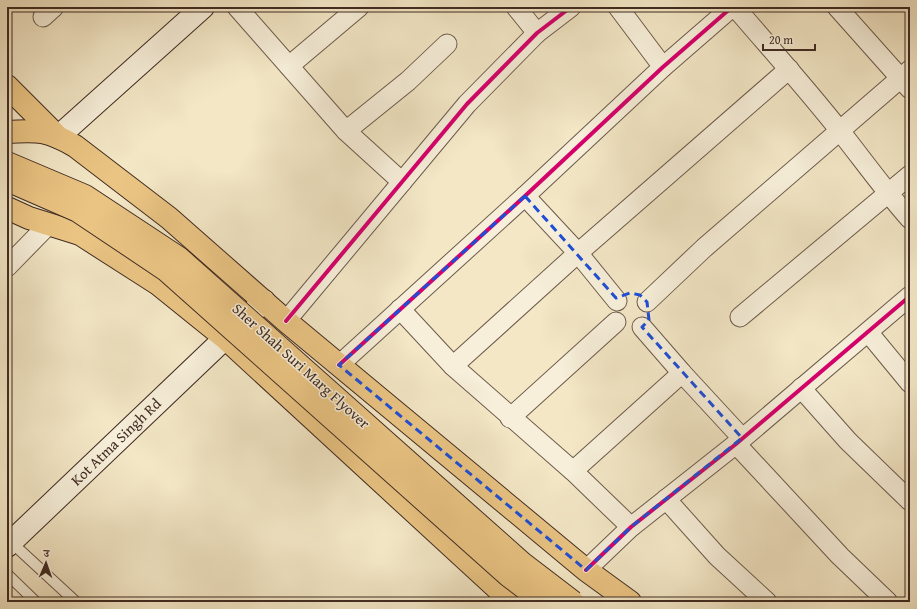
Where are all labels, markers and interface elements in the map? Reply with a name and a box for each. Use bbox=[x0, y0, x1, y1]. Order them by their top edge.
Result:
scale bar bbox=[763, 26, 815, 52]
text: 20 m bbox=[769, 31, 793, 48]
street label: Sher Shah Suri Marg Flyover bbox=[228, 298, 375, 433]
street label: Kot Atma Singh Rd bbox=[66, 393, 165, 490]
north arrow bbox=[26, 543, 66, 583]
text: उ bbox=[42, 545, 51, 561]

